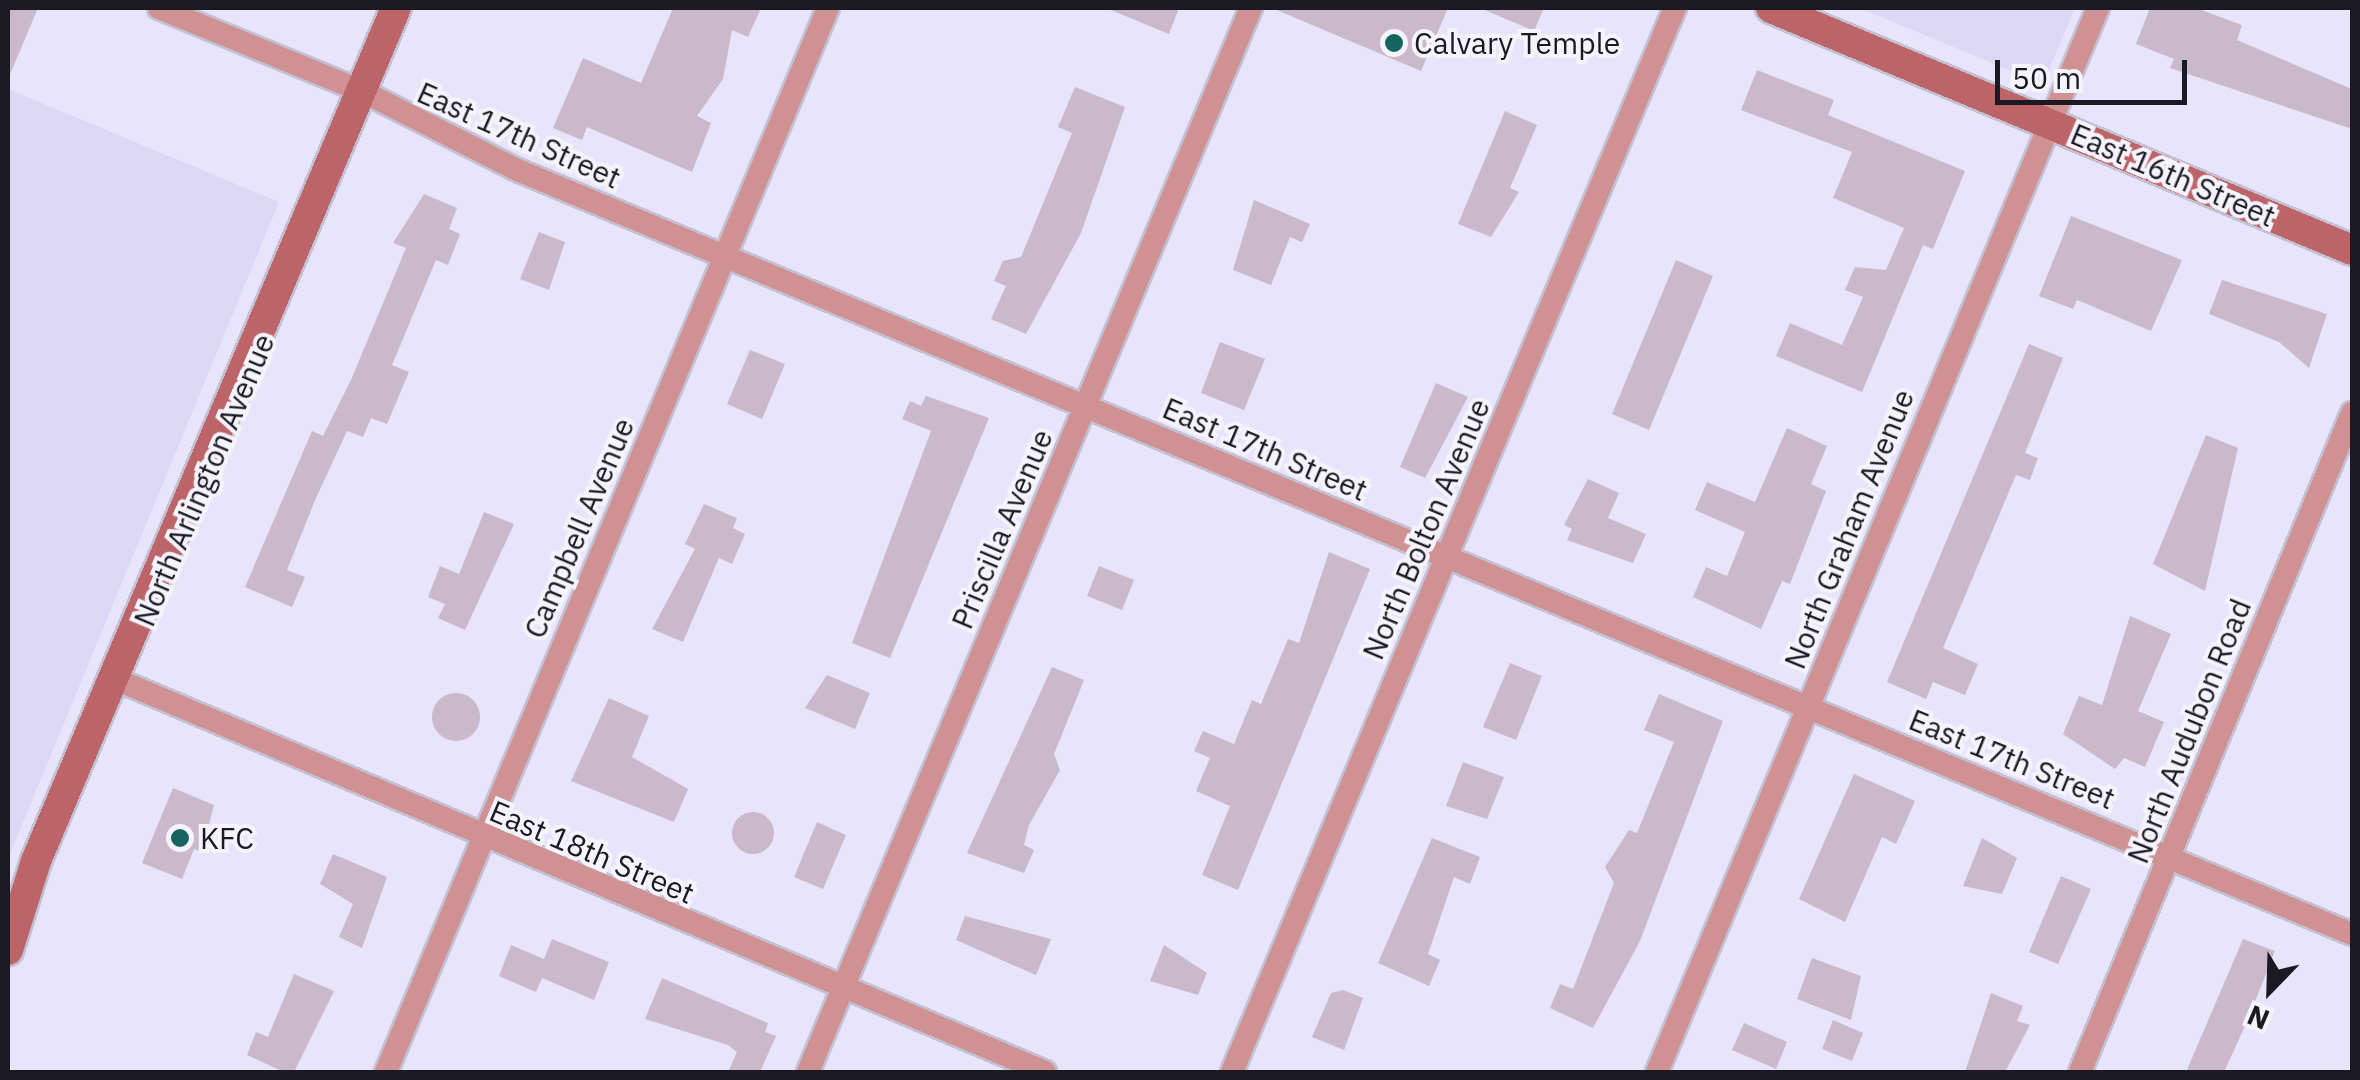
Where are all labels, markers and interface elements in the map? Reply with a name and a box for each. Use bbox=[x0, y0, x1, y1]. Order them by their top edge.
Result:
place label: Calvary Temple bbox=[1414, 25, 1620, 61]
marker: Calvary Temple bbox=[1383, 32, 1405, 54]
scale bar bbox=[2000, 40, 2192, 102]
text: 50 m bbox=[2012, 58, 2081, 97]
street label: East 17th Street bbox=[412, 74, 626, 196]
street label: East 16th Street bbox=[2065, 116, 2281, 234]
street label: North Arlington Avenue bbox=[126, 328, 282, 632]
street label: North Graham Avenue bbox=[1776, 384, 1922, 674]
street label: East 17th Street bbox=[1157, 390, 1373, 508]
street label: North Bolton Avenue bbox=[1355, 393, 1497, 665]
street label: Campbell Avenue bbox=[516, 413, 642, 643]
street label: Priscilla Avenue bbox=[944, 424, 1060, 634]
street label: North Audubon Road bbox=[2120, 594, 2258, 868]
street label: East 17th Street bbox=[1904, 701, 2120, 817]
street label: East 18th Street bbox=[484, 793, 700, 911]
place label: KFC bbox=[200, 820, 254, 856]
marker: KFC bbox=[169, 827, 191, 849]
north arrow bbox=[2220, 940, 2320, 1040]
text: N bbox=[2242, 997, 2275, 1039]

